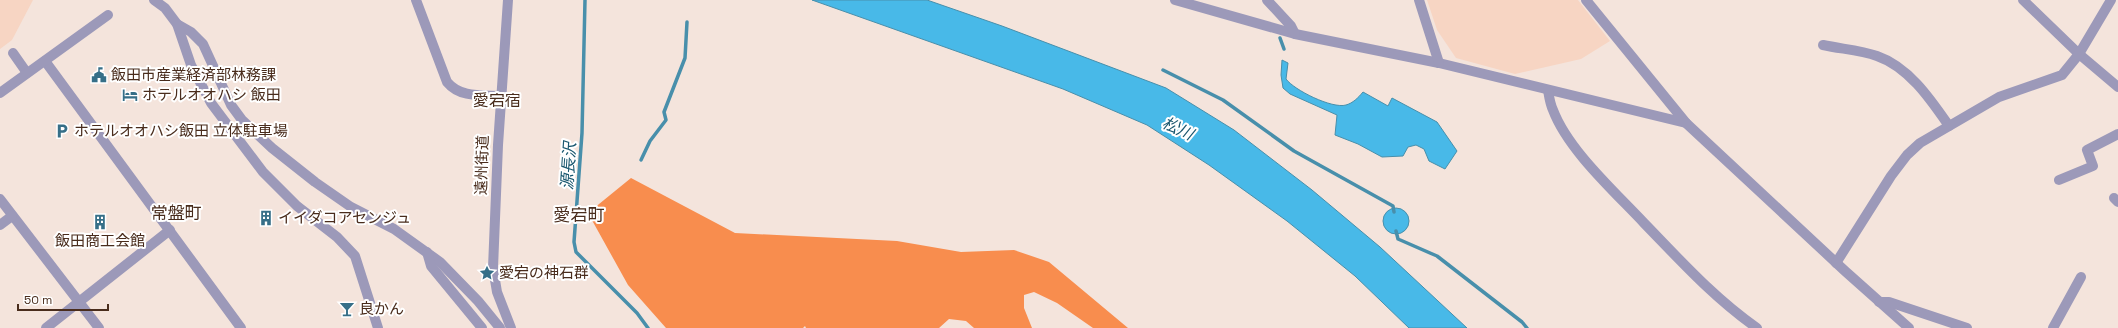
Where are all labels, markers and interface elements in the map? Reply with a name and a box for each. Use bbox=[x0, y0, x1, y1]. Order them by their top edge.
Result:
place label: 飯田市産業経済部林務課 bbox=[111, 65, 276, 84]
public building icon: 飯田市産業経済部林務課 bbox=[90, 66, 108, 84]
place label: ホテルオオハシ 飯田 bbox=[142, 85, 281, 104]
hotel icon: ホテルオオハシ 飯田 bbox=[121, 86, 139, 104]
district label: 愛宕宿 bbox=[473, 90, 521, 111]
water label: 松川 bbox=[1159, 112, 1199, 146]
place label: ホテルオオハシ飯田 立体駐車場 bbox=[74, 121, 288, 140]
parking icon: ホテルオオハシ飯田 立体駐車場 bbox=[53, 122, 71, 140]
street label: 遠州街道 bbox=[471, 135, 492, 195]
water label: 源長沢 bbox=[556, 139, 581, 191]
district label: 常盤町 bbox=[151, 202, 202, 224]
district label: 愛宕町 bbox=[554, 204, 605, 226]
place label: イイダコアセンジュ bbox=[278, 208, 411, 227]
building icon: イイダコアセンジュ bbox=[257, 209, 275, 227]
building icon: 飯田商工会館 bbox=[91, 213, 109, 231]
place label: 飯田商工会館 bbox=[55, 231, 145, 250]
place label: 愛宕の神石群 bbox=[499, 263, 589, 282]
place icon: 愛宕の神石群 bbox=[478, 264, 496, 282]
scale bar bbox=[18, 286, 108, 312]
text: 50 m bbox=[24, 292, 52, 308]
place label: 良かん bbox=[359, 299, 404, 318]
bar icon: 良かん bbox=[338, 300, 356, 318]

